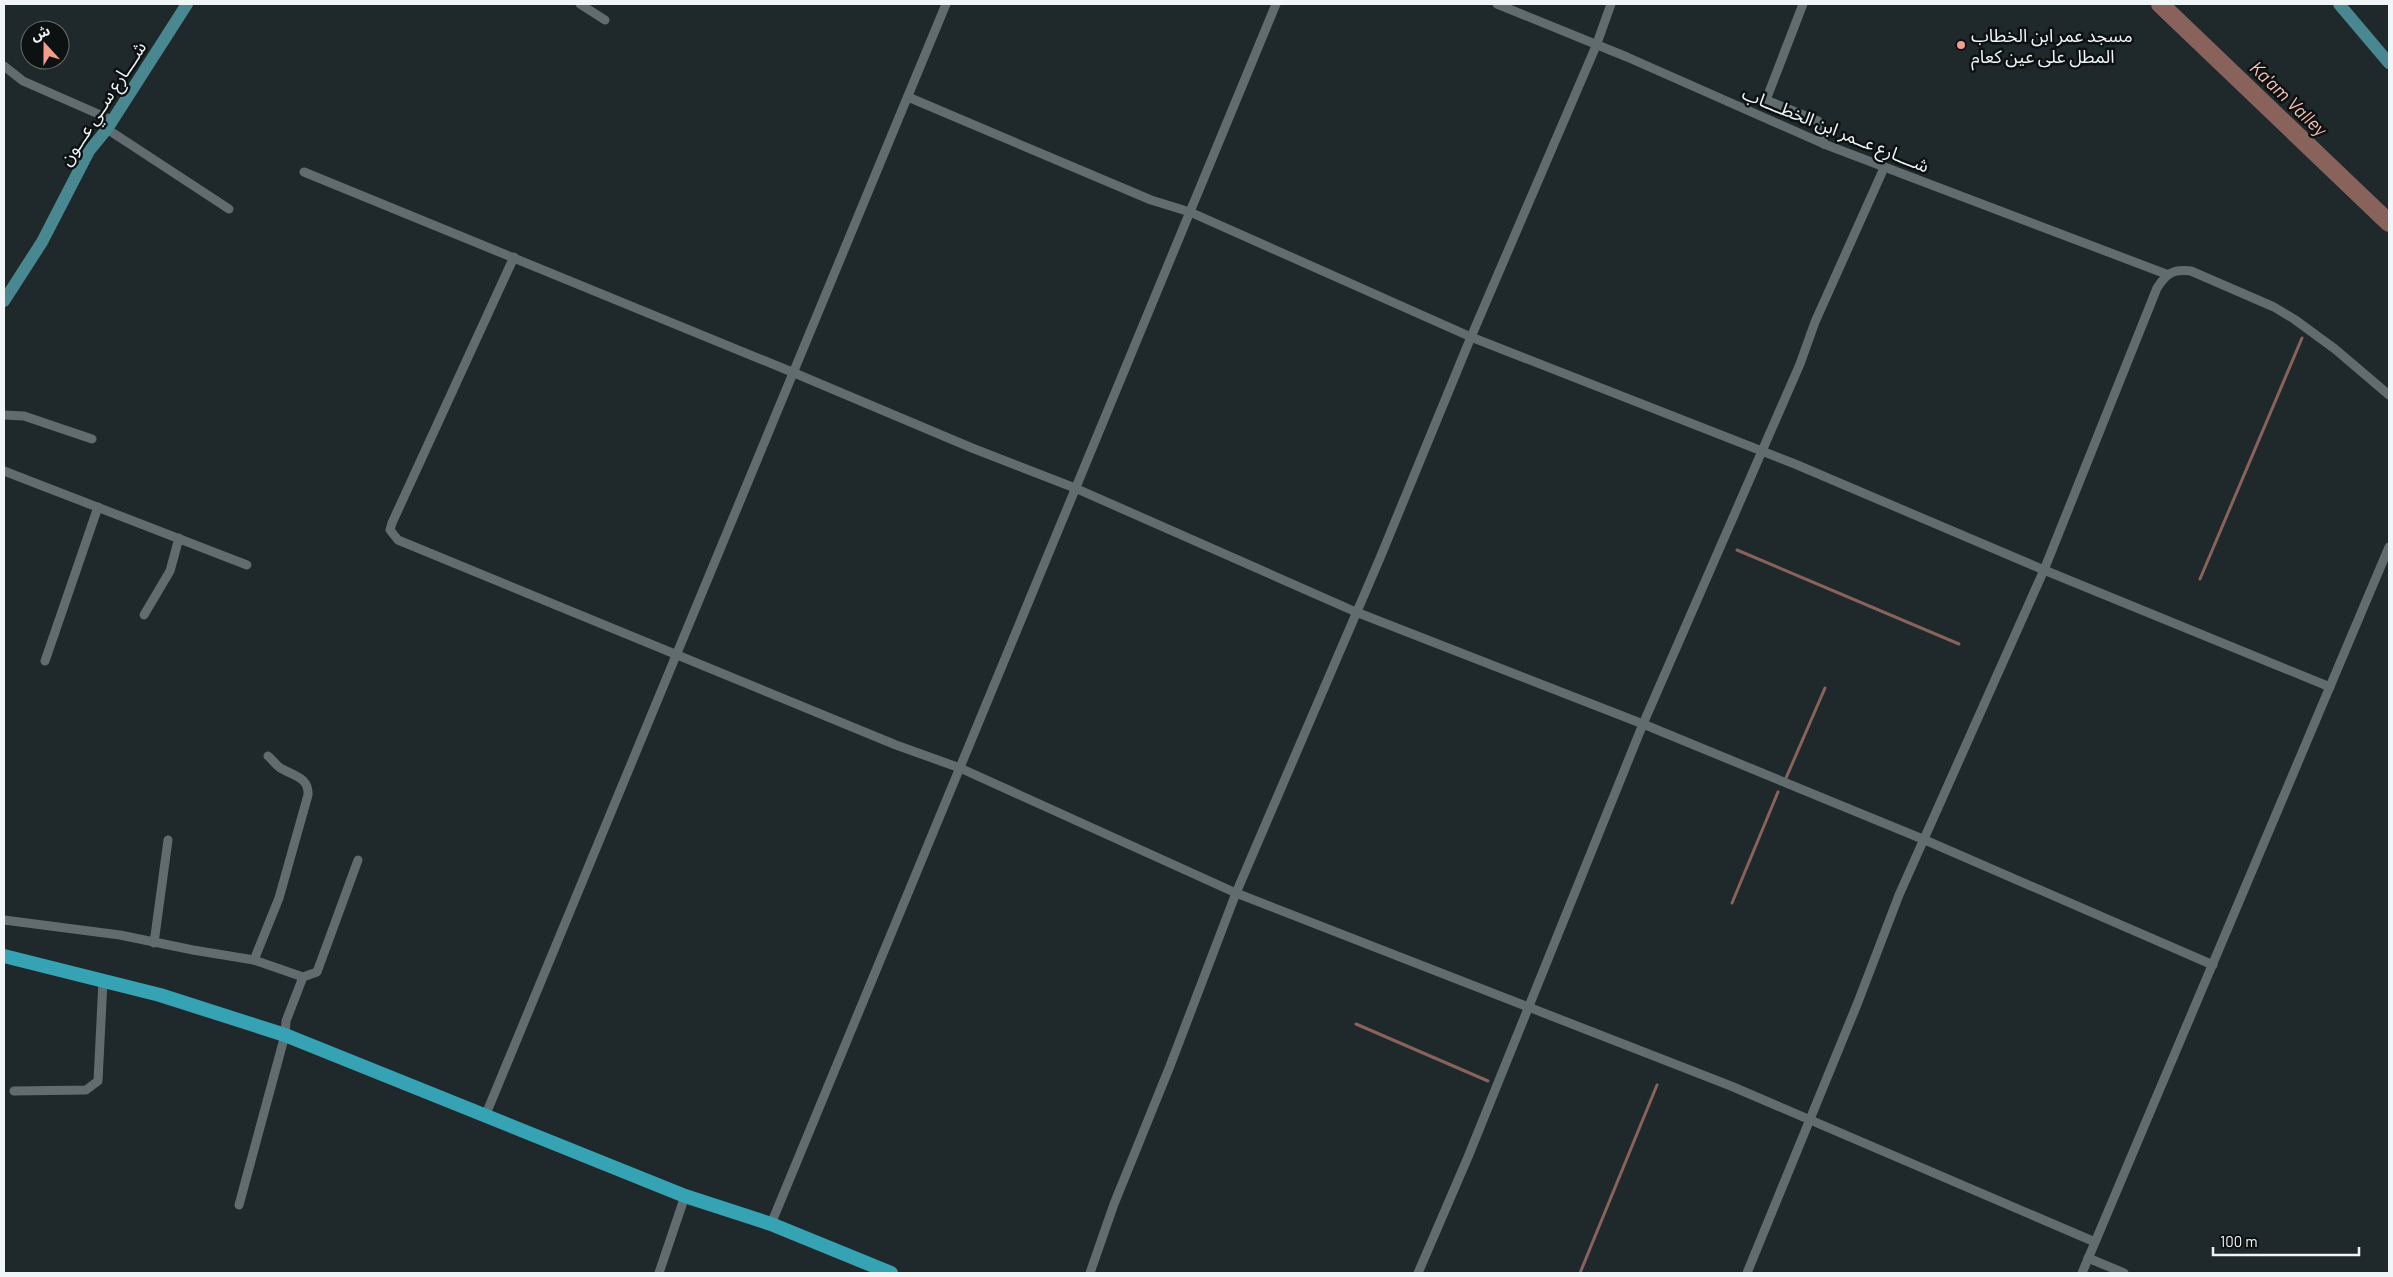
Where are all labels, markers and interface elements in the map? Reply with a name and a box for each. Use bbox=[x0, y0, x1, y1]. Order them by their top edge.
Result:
north arrow bbox=[20, 20, 70, 70]
text: ش bbox=[28, 21, 52, 44]
place label: مسجد عمر ابن الخطاب المطل على عين كعام bbox=[1971, 24, 2133, 71]
street label: شــــارع ســي عـــون bbox=[54, 37, 154, 171]
marker: مسجد عمر ابن الخطاب المطل على عين كعام bbox=[1955, 39, 1967, 51]
water label: Ka'am Valley bbox=[2246, 56, 2333, 141]
street label: شــــارع عــمر ابن الخطــــاب bbox=[1738, 81, 1933, 180]
scale bar bbox=[2213, 1224, 2359, 1256]
text: 100 m bbox=[2220, 1232, 2258, 1250]

